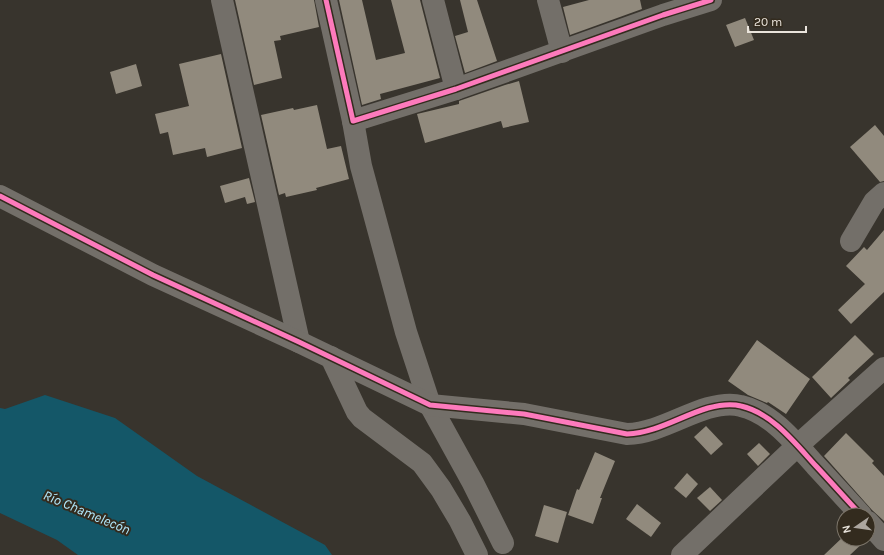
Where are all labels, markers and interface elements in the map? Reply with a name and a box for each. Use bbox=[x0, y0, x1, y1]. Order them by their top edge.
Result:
scale bar bbox=[748, 8, 806, 34]
text: 20 m bbox=[754, 15, 782, 29]
water label: Río Chamelecón bbox=[41, 486, 133, 538]
north arrow bbox=[836, 507, 876, 547]
text: N bbox=[840, 524, 854, 534]

